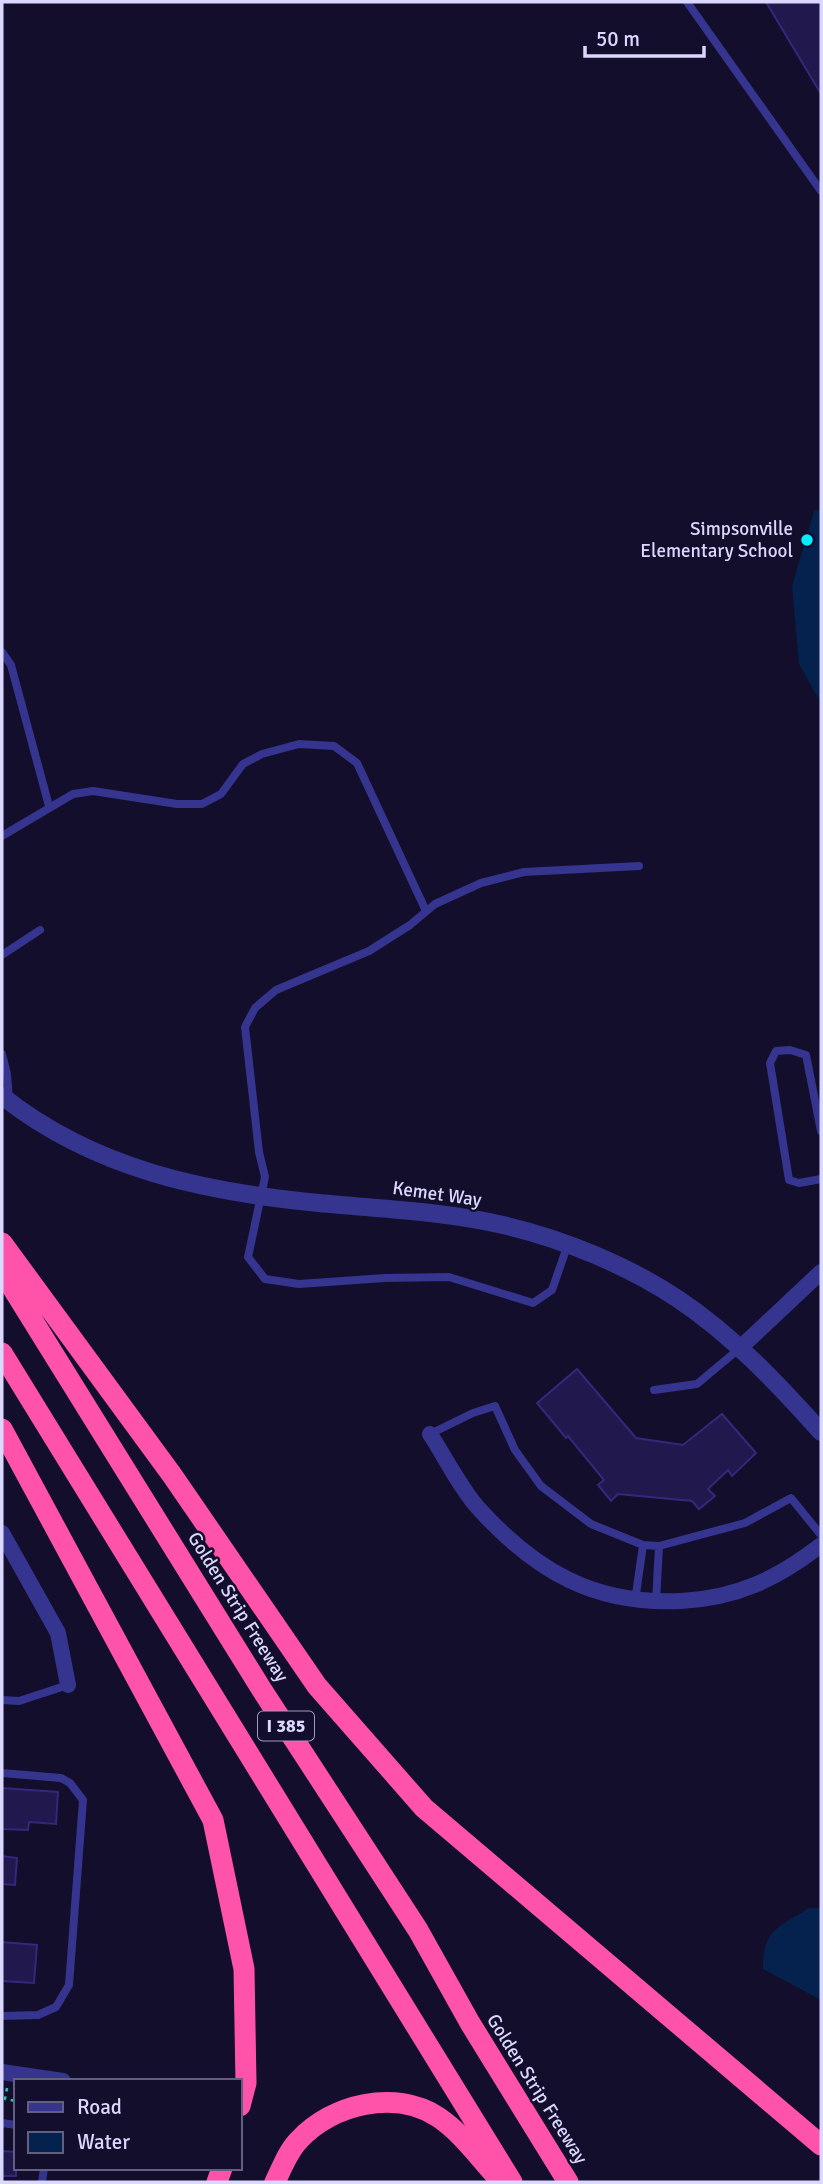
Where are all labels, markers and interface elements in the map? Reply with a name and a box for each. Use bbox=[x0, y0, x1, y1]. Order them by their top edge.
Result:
scale bar bbox=[585, 14, 704, 58]
text: 50 m bbox=[596, 26, 640, 52]
place label: Simpsonville Elementary School bbox=[640, 517, 793, 563]
marker: Simpsonville Elementary School bbox=[799, 532, 815, 548]
street label: Kemet Way bbox=[391, 1176, 483, 1212]
street label: Golden Strip Freeway bbox=[182, 1528, 294, 1687]
road number: I 385 bbox=[258, 1712, 314, 1741]
street label: Golden Strip Freeway bbox=[481, 2010, 593, 2169]
legend bbox=[14, 2079, 242, 2170]
text: Road bbox=[77, 2094, 122, 2120]
text: Water bbox=[77, 2129, 130, 2155]

